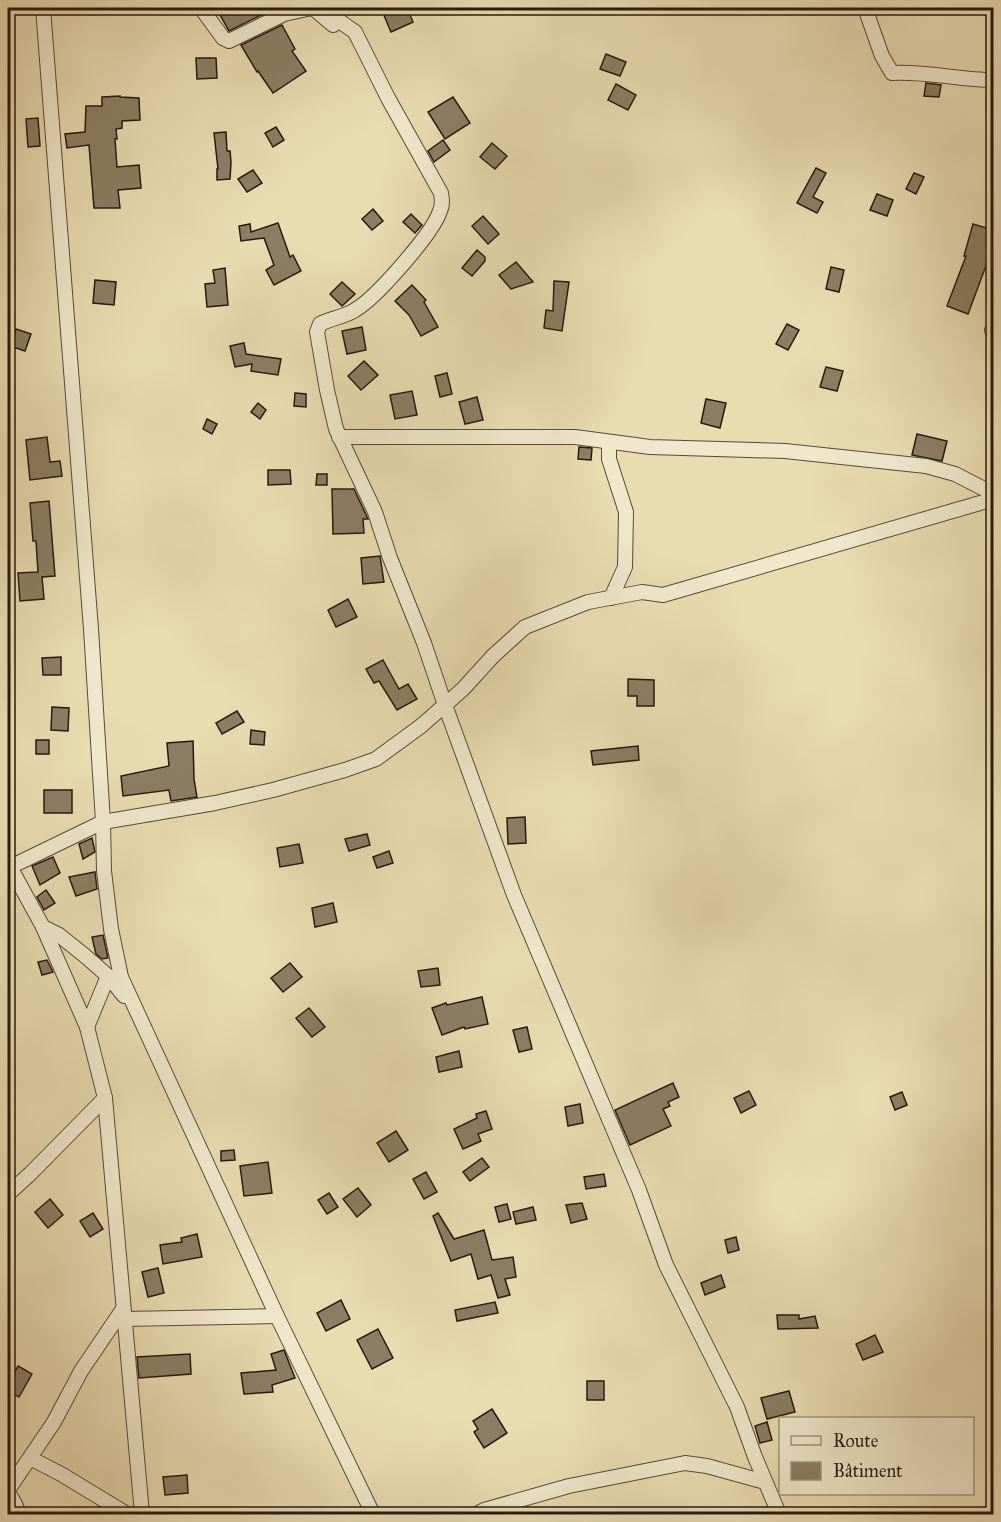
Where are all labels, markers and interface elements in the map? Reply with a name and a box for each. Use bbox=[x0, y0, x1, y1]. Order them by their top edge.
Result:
legend bbox=[779, 1417, 974, 1495]
text: Route bbox=[833, 1430, 878, 1452]
text: Bâtiment bbox=[833, 1460, 903, 1482]

